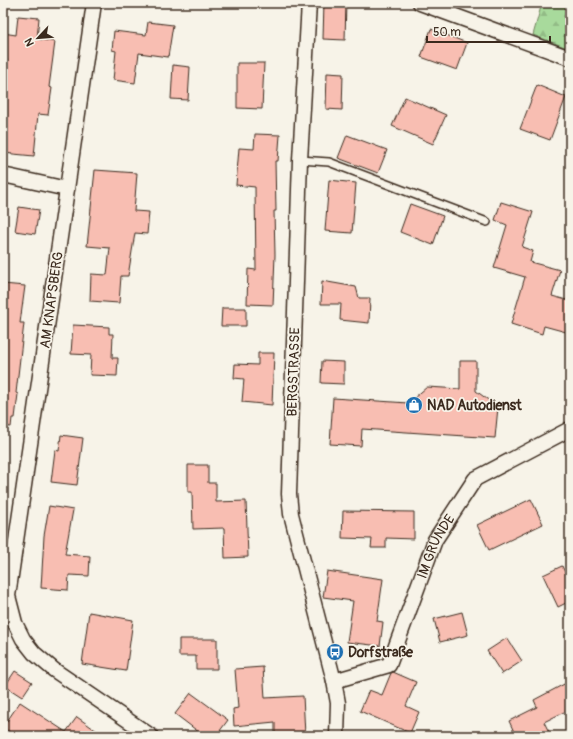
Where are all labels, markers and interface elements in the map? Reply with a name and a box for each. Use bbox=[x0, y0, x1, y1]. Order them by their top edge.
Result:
north arrow bbox=[18, 18, 58, 58]
scale bar bbox=[427, 18, 550, 44]
text: 50 m bbox=[433, 25, 461, 40]
text: N bbox=[22, 35, 37, 48]
street label: AM KNAPSBERG bbox=[36, 251, 67, 350]
street label: BERGSTRASSE bbox=[283, 327, 304, 417]
shop icon: NAD Autodienst bbox=[404, 395, 424, 415]
place label: NAD Autodienst bbox=[427, 397, 522, 414]
street label: IM GRUNDE bbox=[414, 511, 459, 581]
bus stop icon: Dorfstraße bbox=[325, 642, 345, 662]
place label: Dorfstraße bbox=[348, 644, 414, 661]

